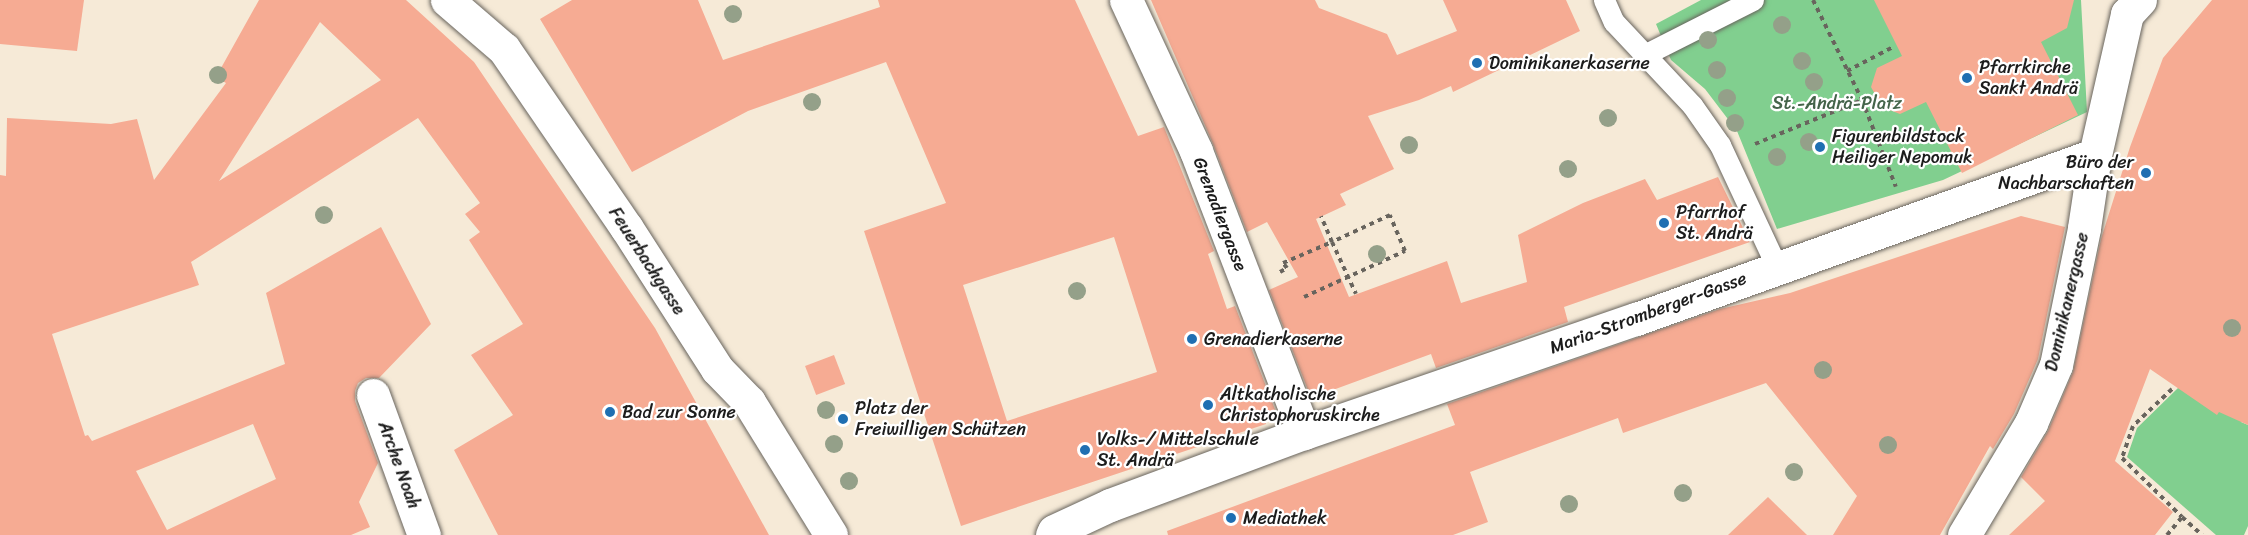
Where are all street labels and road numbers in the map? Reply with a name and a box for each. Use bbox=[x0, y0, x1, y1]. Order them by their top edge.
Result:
street label: Grenadiergasse bbox=[1188, 154, 1252, 274]
street label: Feuerbachgasse bbox=[604, 203, 690, 319]
street label: Dominikanergasse bbox=[2040, 230, 2094, 374]
street label: Maria-Stromberger-Gasse bbox=[1547, 267, 1749, 359]
street label: Arche Noah bbox=[373, 418, 425, 512]

